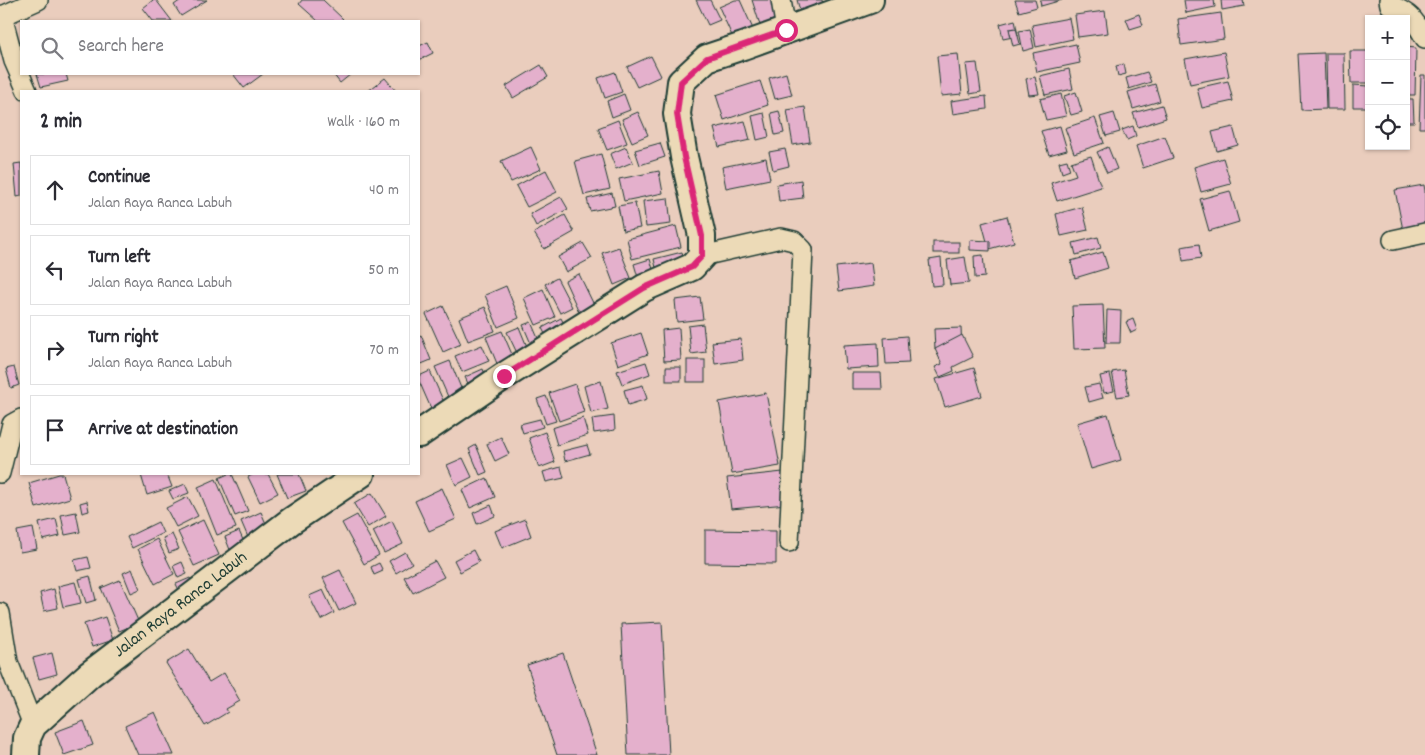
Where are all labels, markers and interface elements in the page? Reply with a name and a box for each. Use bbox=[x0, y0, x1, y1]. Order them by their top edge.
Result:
map controls bbox=[1365, 15, 1410, 150]
button: + bbox=[1365, 15, 1410, 60]
route start bbox=[775, 19, 798, 42]
search box bbox=[20, 20, 420, 75]
icon: search bbox=[38, 34, 66, 62]
text: Search here bbox=[78, 34, 164, 61]
button: − bbox=[1365, 60, 1410, 105]
button: locate bbox=[1365, 105, 1410, 150]
text: 2 min bbox=[40, 108, 82, 138]
text: Walk · 160 m bbox=[327, 111, 400, 134]
text: Continue bbox=[88, 165, 150, 192]
icon: ahead bbox=[41, 176, 69, 204]
text: 40 m bbox=[369, 179, 399, 202]
text: Jalan Raya Ranca Labuh bbox=[88, 192, 232, 215]
text: Turn left bbox=[88, 245, 151, 272]
icon: left bbox=[41, 256, 69, 284]
text: 50 m bbox=[368, 259, 399, 282]
text: Jalan Raya Ranca Labuh bbox=[88, 272, 232, 295]
text: Turn right bbox=[88, 325, 159, 352]
icon: right bbox=[41, 336, 69, 364]
text: 70 m bbox=[369, 339, 399, 362]
text: Jalan Raya Ranca Labuh bbox=[88, 352, 232, 375]
route end bbox=[493, 365, 516, 388]
icon: arrive bbox=[41, 416, 69, 444]
text: Arrive at destination bbox=[88, 417, 238, 444]
street label: Jalan Raya Ranca Labuh bbox=[109, 546, 253, 664]

